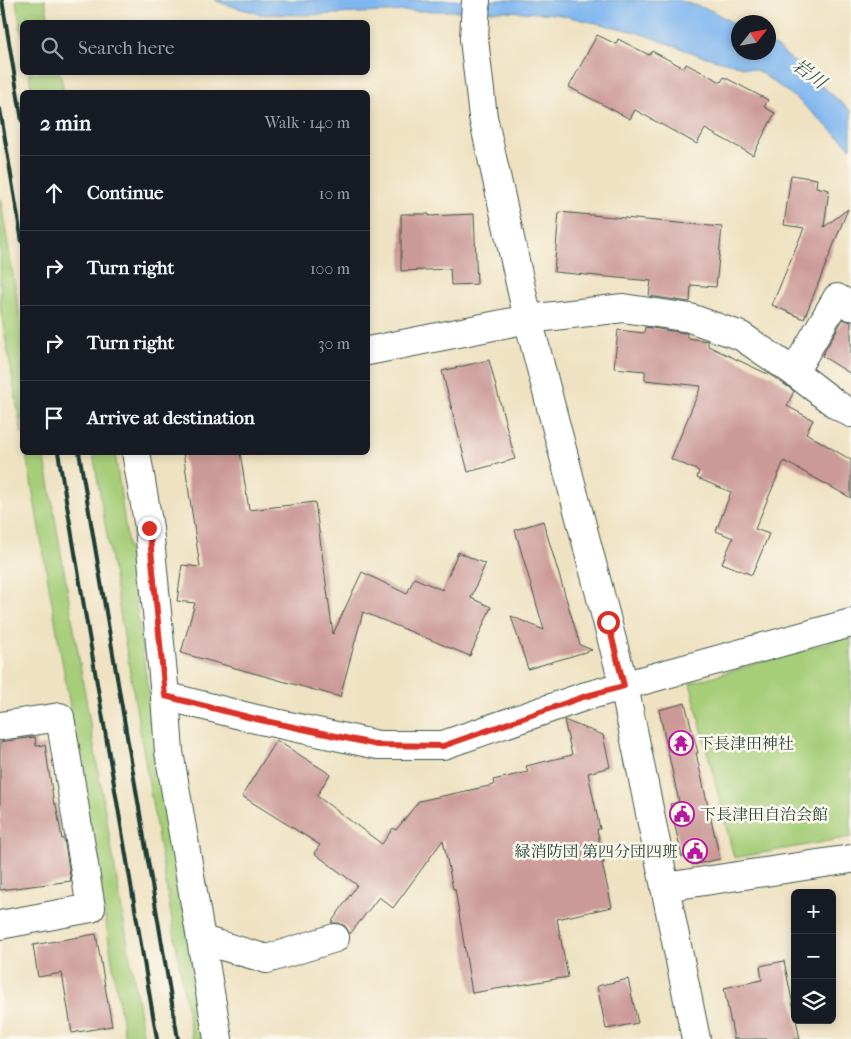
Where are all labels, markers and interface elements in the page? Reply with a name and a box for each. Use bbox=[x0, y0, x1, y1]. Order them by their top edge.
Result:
north arrow bbox=[731, 15, 776, 60]
search box bbox=[20, 20, 370, 75]
icon: search bbox=[38, 34, 66, 62]
text: Search here bbox=[78, 37, 174, 59]
water label: 岩川 bbox=[788, 55, 831, 94]
text: 2 min bbox=[40, 111, 91, 135]
text: Walk · 140 m bbox=[265, 113, 350, 132]
icon: ahead bbox=[40, 179, 68, 207]
text: Continue bbox=[87, 182, 163, 204]
text: 10 m bbox=[319, 184, 350, 203]
icon: right bbox=[40, 254, 68, 282]
text: Turn right bbox=[87, 257, 174, 279]
text: 100 m bbox=[310, 259, 350, 278]
icon: right bbox=[40, 329, 68, 357]
text: Turn right bbox=[87, 332, 174, 354]
text: 30 m bbox=[318, 334, 350, 353]
icon: arrive bbox=[40, 404, 68, 432]
text: Arrive at destination bbox=[87, 407, 255, 429]
route end bbox=[138, 517, 161, 540]
route start bbox=[597, 611, 620, 634]
temple icon: 下長津田神社 bbox=[668, 730, 694, 756]
place label: 下長津田神社 bbox=[698, 734, 794, 753]
public building icon: 下長津田自治会館 bbox=[669, 801, 695, 827]
place label: 下長津田自治会館 bbox=[700, 805, 828, 824]
public building icon: 緑消防団 第四分団四班 bbox=[682, 838, 708, 864]
place label: 緑消防団 第四分団四班 bbox=[515, 842, 678, 861]
map controls bbox=[791, 889, 836, 1024]
button: + bbox=[791, 889, 836, 934]
button: − bbox=[791, 934, 836, 979]
button: layers bbox=[791, 979, 836, 1024]

